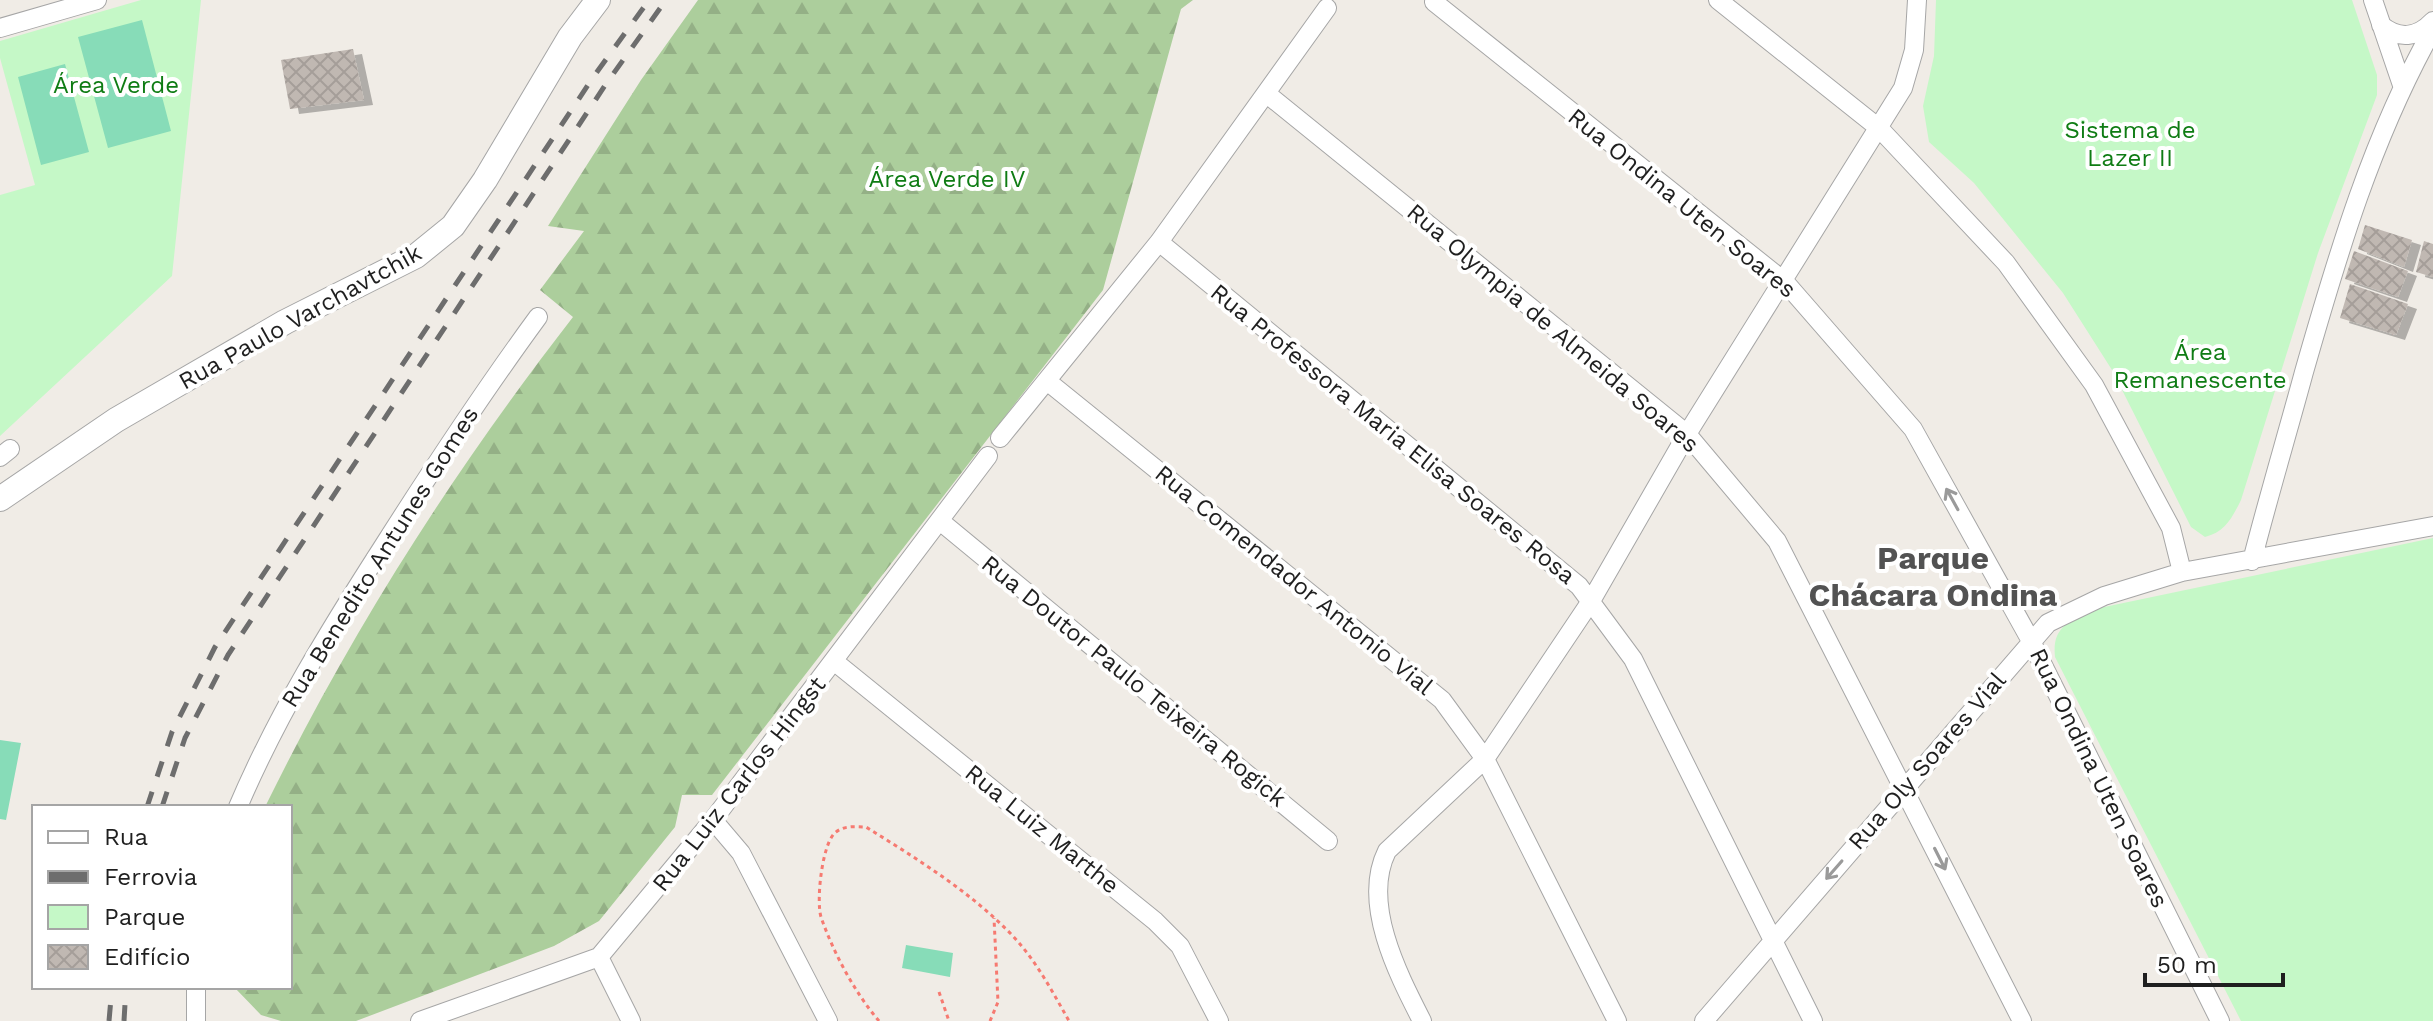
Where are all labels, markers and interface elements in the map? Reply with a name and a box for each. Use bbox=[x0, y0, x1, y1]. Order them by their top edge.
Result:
park label: Área Verde bbox=[53, 71, 179, 99]
street label: Rua Ondina Uten Soares bbox=[1562, 102, 1802, 304]
park label: Sistema de Lazer II bbox=[2064, 116, 2196, 172]
park label: Área Verde IV bbox=[869, 165, 1025, 193]
street label: Rua Olympia de Almeida Soares bbox=[1401, 198, 1705, 458]
street label: Rua Paulo Varchavtchik bbox=[174, 238, 427, 395]
street label: Rua Professora Maria Elisa Soares Rosa bbox=[1205, 278, 1581, 590]
park label: Área Remanescente bbox=[2113, 338, 2287, 394]
street label: Rua Benedito Antunes Gomes bbox=[276, 402, 484, 712]
street label: Rua Comendador Antonio Vial bbox=[1149, 459, 1439, 701]
one-way arrow bbox=[1944, 488, 1960, 511]
district label: Parque Chácara Ondina bbox=[1809, 539, 2058, 614]
street label: Rua Doutor Paulo Teixeira Rogick bbox=[976, 549, 1292, 813]
street label: Rua Ondina Uten Soares bbox=[2024, 644, 2174, 912]
street label: Rua Oly Soares Vial bbox=[1842, 666, 2012, 855]
street label: Rua Luiz Carlos Hingst bbox=[646, 671, 832, 897]
street label: Rua Luiz Marthe bbox=[959, 758, 1125, 900]
legend bbox=[32, 805, 292, 989]
text: Rua bbox=[104, 823, 148, 851]
one-way arrow bbox=[1933, 847, 1949, 871]
one-way arrow bbox=[1826, 859, 1844, 879]
text: Ferrovia bbox=[104, 863, 197, 891]
text: Parque bbox=[104, 903, 185, 931]
scale bar bbox=[2145, 937, 2283, 987]
text: Edifício bbox=[104, 943, 190, 971]
text: 50 m bbox=[2157, 951, 2217, 979]

